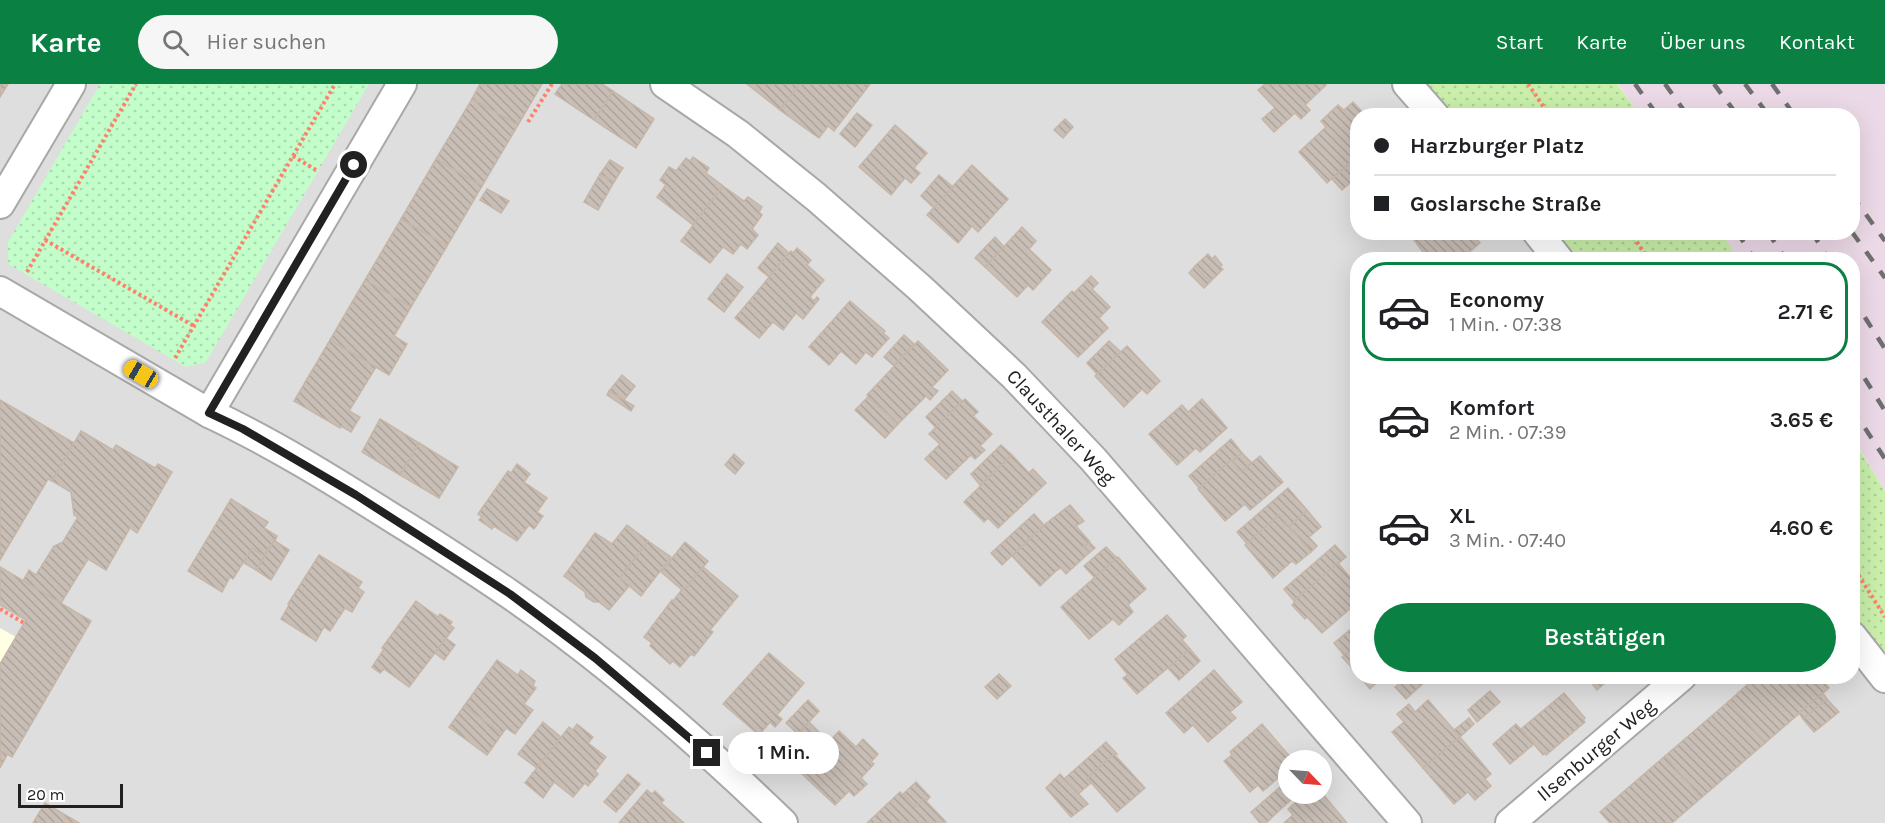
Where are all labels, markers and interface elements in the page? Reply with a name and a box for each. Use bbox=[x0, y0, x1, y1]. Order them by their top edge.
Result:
search box bbox=[138, 15, 558, 69]
text: Karte bbox=[30, 26, 102, 59]
icon: search bbox=[159, 26, 192, 59]
text: Hier suchen bbox=[207, 29, 326, 55]
text: Start bbox=[1496, 30, 1543, 54]
text: Karte bbox=[1576, 30, 1627, 54]
text: Über uns bbox=[1660, 30, 1746, 54]
text: Kontakt bbox=[1779, 30, 1855, 54]
text: Harzburger Platz bbox=[1410, 133, 1584, 159]
route start bbox=[340, 151, 367, 178]
text: Goslarsche Straße bbox=[1410, 191, 1601, 217]
icon: car bbox=[1377, 285, 1431, 339]
text: Economy bbox=[1449, 287, 1544, 313]
text: 2.71 € bbox=[1778, 299, 1833, 325]
text: 1 Min. · 07:38 bbox=[1449, 313, 1562, 336]
car bbox=[121, 357, 161, 391]
street label: Clausthaler Weg bbox=[1002, 365, 1120, 489]
icon: car bbox=[1377, 393, 1431, 447]
text: Komfort bbox=[1449, 395, 1535, 421]
text: 3.65 € bbox=[1770, 407, 1833, 433]
text: 2 Min. · 07:39 bbox=[1449, 421, 1566, 444]
icon: car bbox=[1377, 501, 1431, 555]
text: XL bbox=[1449, 503, 1475, 529]
text: 4.60 € bbox=[1769, 515, 1833, 541]
text: 3 Min. · 07:40 bbox=[1449, 529, 1566, 552]
button: Bestätigen bbox=[1374, 603, 1836, 672]
street label: Ilsenburger Weg bbox=[1532, 694, 1660, 806]
callout: 1 Min. bbox=[728, 732, 839, 774]
route end bbox=[693, 739, 720, 766]
text: 1 Min. bbox=[757, 741, 810, 764]
north arrow bbox=[1278, 750, 1332, 804]
map controls bbox=[1278, 750, 1332, 804]
scale bar bbox=[18, 781, 123, 808]
text: 20 m bbox=[27, 785, 65, 804]

